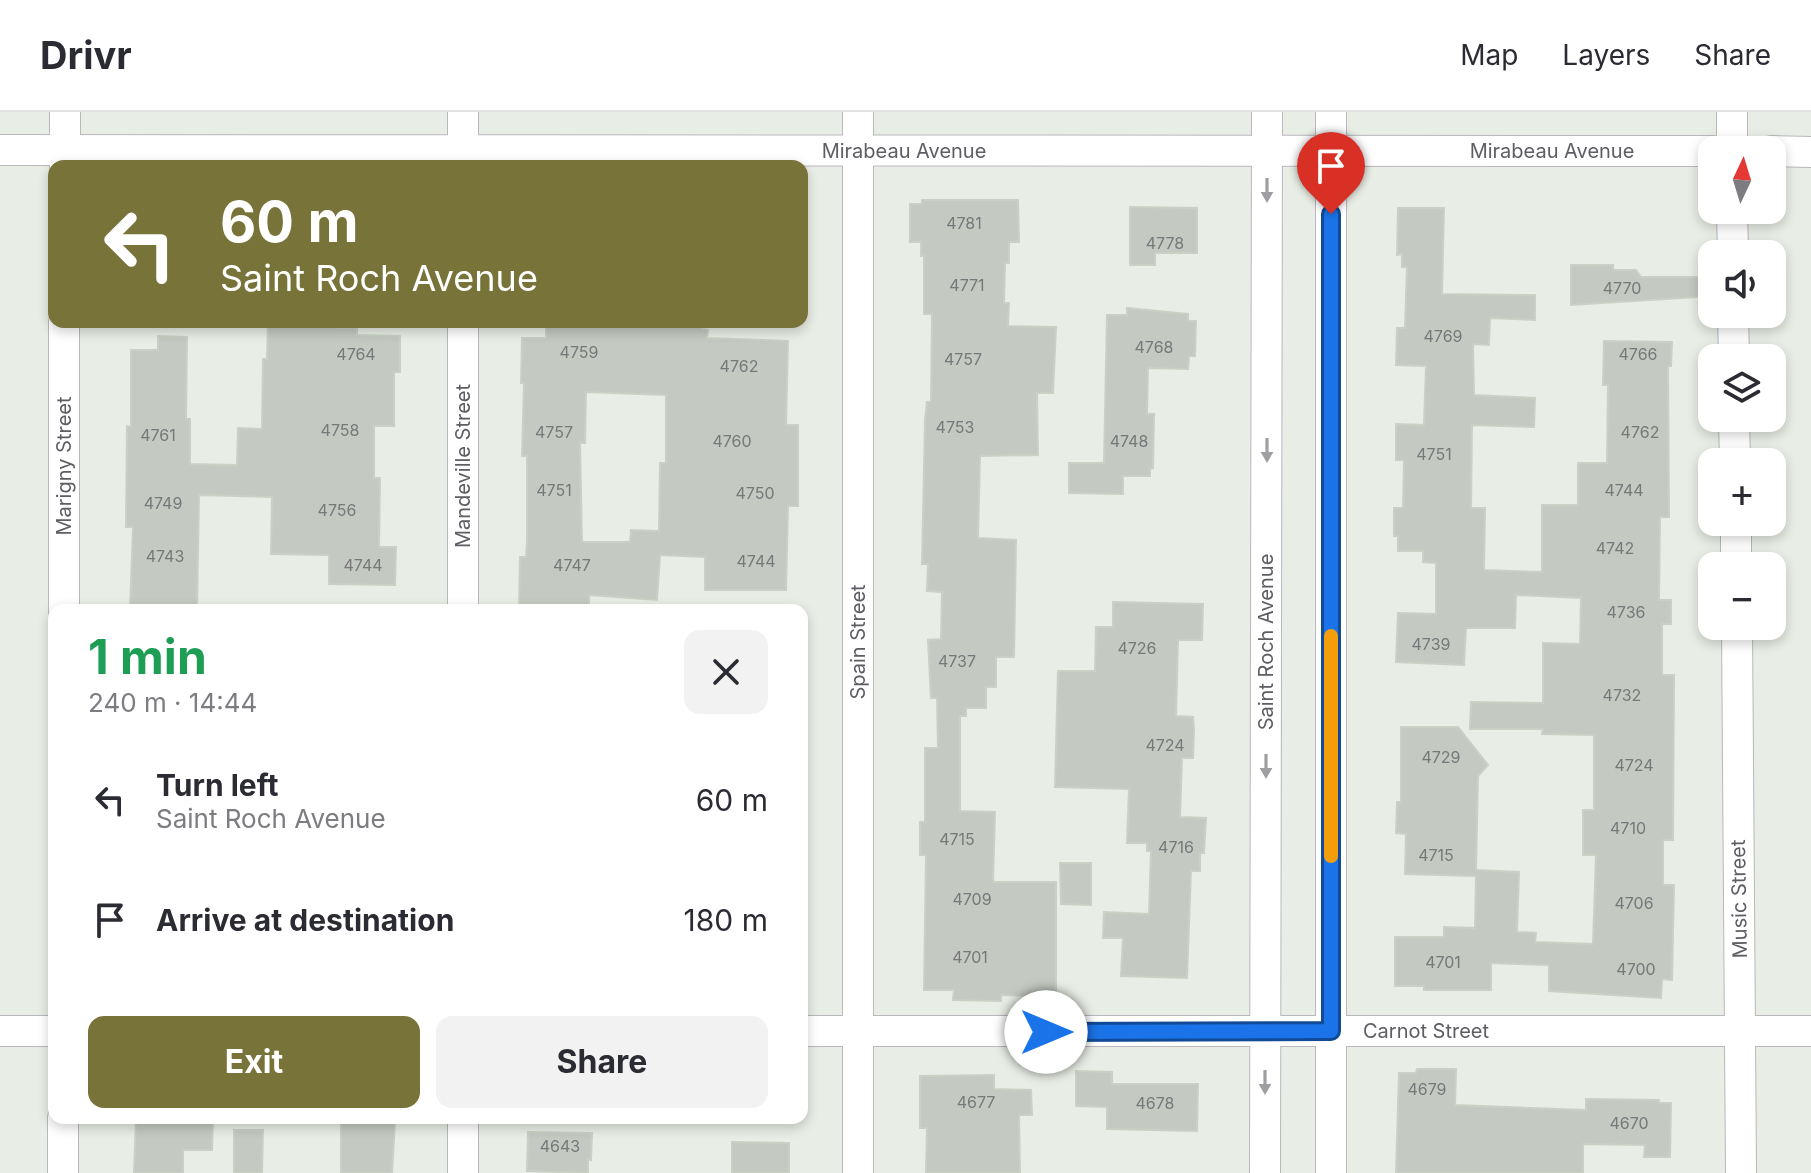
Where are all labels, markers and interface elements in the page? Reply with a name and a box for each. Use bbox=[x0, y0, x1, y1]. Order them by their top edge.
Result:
text: Drivr bbox=[40, 32, 132, 78]
text: Map bbox=[1460, 38, 1518, 72]
text: Layers bbox=[1562, 38, 1650, 72]
text: Share bbox=[1694, 38, 1771, 72]
pin bbox=[1297, 132, 1365, 214]
north arrow bbox=[1698, 136, 1786, 224]
map controls bbox=[1698, 136, 1786, 640]
street label: Mirabeau Avenue bbox=[822, 139, 986, 163]
street label: Mirabeau Avenue bbox=[1470, 139, 1634, 163]
icon: arrive bbox=[1309, 144, 1353, 188]
one-way arrow bbox=[1261, 178, 1273, 203]
text: 60 m bbox=[220, 188, 359, 256]
icon: left bbox=[88, 192, 192, 296]
house number: 4781 bbox=[946, 213, 982, 233]
house number: 4778 bbox=[1146, 233, 1184, 253]
button: sound bbox=[1698, 240, 1786, 328]
text: Saint Roch Avenue bbox=[220, 256, 538, 300]
house number: 4771 bbox=[949, 275, 985, 295]
house number: 4770 bbox=[1603, 278, 1641, 298]
house number: 4769 bbox=[1424, 326, 1462, 346]
house number: 4768 bbox=[1135, 337, 1173, 357]
house number: 4759 bbox=[560, 342, 598, 362]
house number: 4764 bbox=[336, 344, 376, 364]
house number: 4766 bbox=[1619, 344, 1657, 364]
button: layers bbox=[1698, 344, 1786, 432]
house number: 4757 bbox=[944, 349, 982, 369]
house number: 4762 bbox=[720, 356, 758, 376]
street label: Mandeville Street bbox=[451, 383, 475, 548]
street label: Marigny Street bbox=[52, 396, 76, 536]
house number: 4753 bbox=[936, 417, 974, 437]
house number: 4758 bbox=[321, 420, 359, 440]
house number: 4757 bbox=[535, 422, 573, 442]
house number: 4762 bbox=[1621, 422, 1659, 442]
house number: 4761 bbox=[140, 425, 176, 445]
house number: 4760 bbox=[712, 431, 752, 451]
house number: 4748 bbox=[1110, 431, 1148, 451]
one-way arrow bbox=[1261, 438, 1273, 463]
house number: 4751 bbox=[1416, 444, 1452, 464]
button: + bbox=[1698, 448, 1786, 536]
house number: 4751 bbox=[536, 480, 572, 500]
house number: 4744 bbox=[1604, 480, 1644, 500]
house number: 4750 bbox=[735, 483, 775, 503]
house number: 4749 bbox=[144, 493, 182, 513]
house number: 4756 bbox=[318, 500, 356, 520]
house number: 4742 bbox=[1596, 538, 1634, 558]
house number: 4743 bbox=[146, 546, 184, 566]
house number: 4744 bbox=[736, 551, 776, 571]
button: − bbox=[1698, 552, 1786, 640]
street label: Saint Roch Avenue bbox=[1254, 554, 1278, 730]
house number: 4744 bbox=[343, 555, 383, 575]
house number: 4747 bbox=[553, 555, 591, 575]
street label: Spain Street bbox=[846, 584, 870, 700]
house number: 4736 bbox=[1607, 602, 1645, 622]
text: 1 min bbox=[88, 627, 207, 686]
button: close bbox=[684, 630, 768, 714]
house number: 4739 bbox=[1412, 634, 1450, 654]
house number: 4726 bbox=[1117, 638, 1157, 658]
house number: 4737 bbox=[938, 651, 976, 671]
house number: 4732 bbox=[1603, 685, 1641, 705]
text: 240 m · 14:44 bbox=[88, 687, 257, 718]
house number: 4724 bbox=[1145, 735, 1185, 755]
house number: 4729 bbox=[1421, 747, 1461, 767]
one-way arrow bbox=[1260, 754, 1272, 779]
house number: 4724 bbox=[1614, 755, 1654, 775]
text: Turn left bbox=[156, 767, 278, 803]
icon: left bbox=[88, 778, 132, 822]
text: 60 m bbox=[696, 782, 768, 818]
text: Saint Roch Avenue bbox=[156, 803, 386, 834]
house number: 4710 bbox=[1610, 818, 1646, 838]
house number: 4715 bbox=[939, 829, 975, 849]
house number: 4716 bbox=[1158, 837, 1194, 857]
street label: Music Street bbox=[1726, 839, 1752, 959]
house number: 4715 bbox=[1418, 845, 1454, 865]
house number: 4709 bbox=[952, 889, 992, 909]
house number: 4706 bbox=[1614, 893, 1654, 913]
icon: arrive bbox=[88, 898, 132, 942]
text: Arrive at destination bbox=[156, 902, 454, 938]
text: 180 m bbox=[684, 902, 768, 938]
house number: 4701 bbox=[952, 947, 988, 967]
house number: 4701 bbox=[1425, 952, 1461, 972]
house number: 4700 bbox=[1616, 959, 1656, 979]
position arrow bbox=[1004, 990, 1088, 1074]
button: Exit bbox=[88, 1016, 420, 1108]
button: Share bbox=[436, 1016, 768, 1108]
street label: Carnot Street bbox=[1363, 1019, 1490, 1043]
one-way arrow bbox=[1259, 1070, 1271, 1095]
house number: 4679 bbox=[1407, 1079, 1447, 1099]
house number: 4677 bbox=[957, 1092, 995, 1112]
house number: 4678 bbox=[1136, 1093, 1174, 1113]
house number: 4670 bbox=[1609, 1113, 1649, 1133]
house number: 4643 bbox=[540, 1136, 580, 1156]

